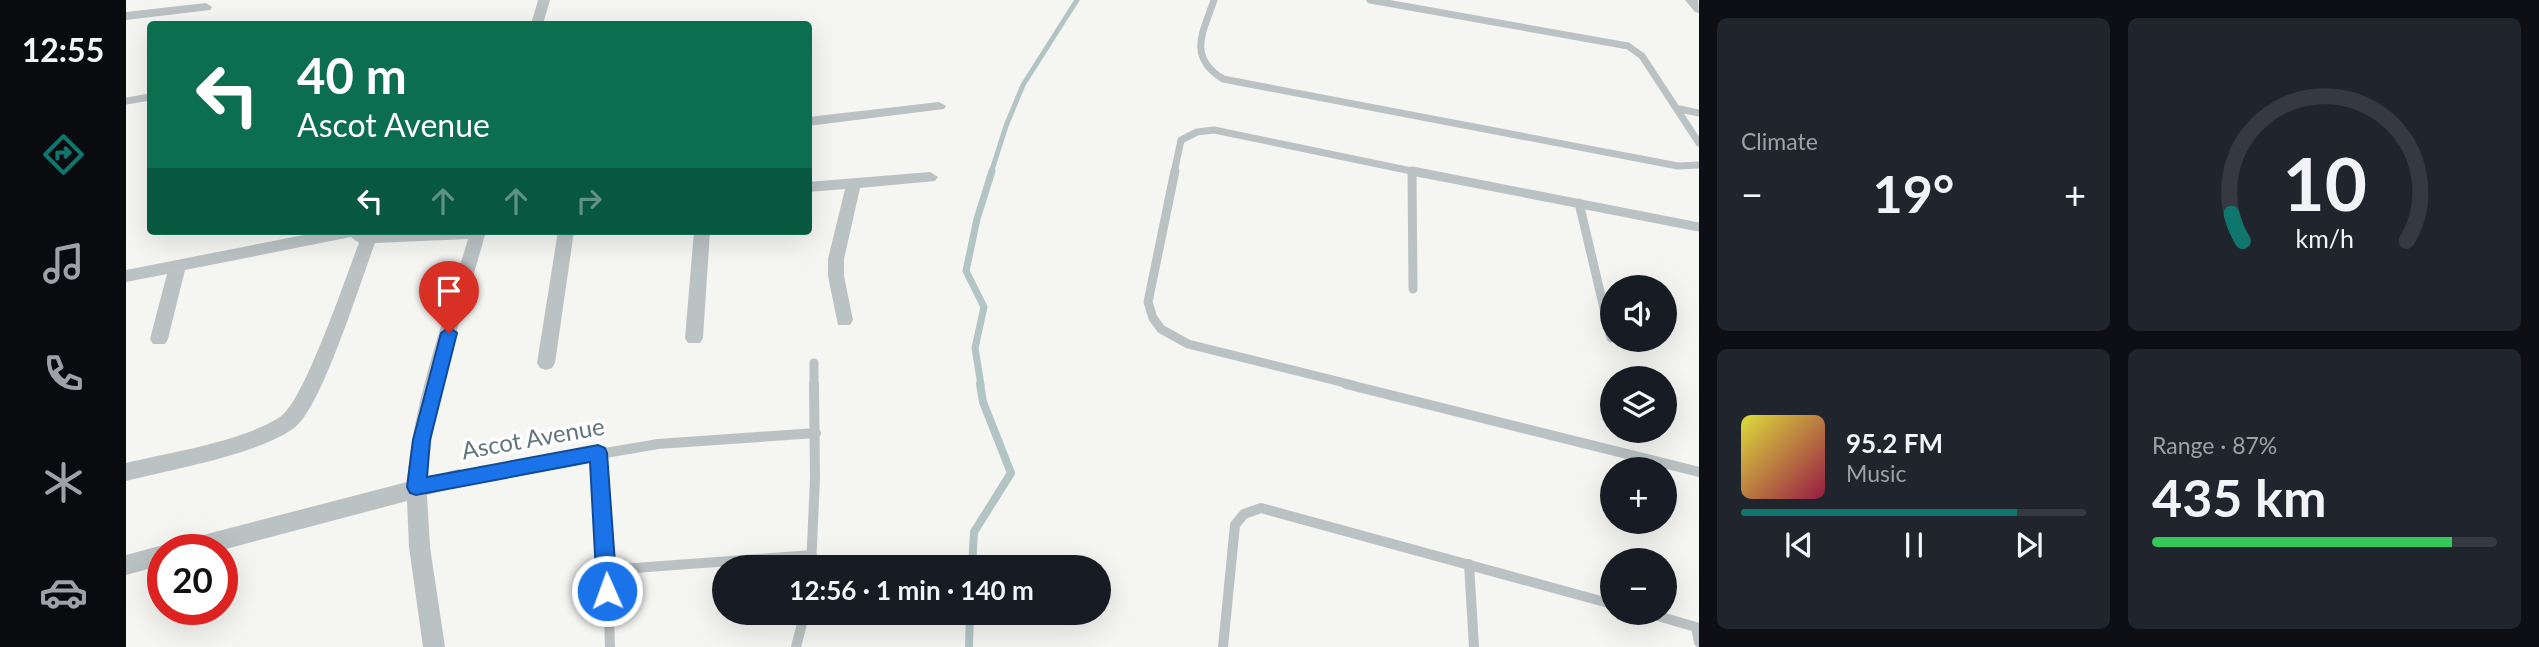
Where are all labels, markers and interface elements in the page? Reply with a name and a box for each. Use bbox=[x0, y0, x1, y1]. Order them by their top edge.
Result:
text: 12:55 bbox=[22, 30, 104, 69]
text: 40 m bbox=[297, 46, 407, 104]
icon: left bbox=[182, 49, 273, 140]
text: Ascot Avenue bbox=[297, 105, 490, 144]
text: Climate bbox=[1741, 127, 1818, 155]
icon: directions bbox=[39, 130, 88, 179]
text: 10 bbox=[2282, 139, 2367, 227]
text: 19° bbox=[1873, 162, 1954, 224]
text: − bbox=[1741, 171, 1763, 217]
text: + bbox=[2064, 171, 2086, 217]
icon: left bbox=[351, 182, 389, 220]
icon: ahead bbox=[424, 182, 462, 220]
icon: ahead bbox=[497, 182, 535, 220]
icon: right bbox=[570, 182, 608, 220]
text: km/h bbox=[2295, 222, 2354, 252]
icon: music bbox=[39, 239, 88, 288]
pin bbox=[419, 261, 479, 333]
icon: arrive bbox=[430, 272, 468, 310]
map controls bbox=[1600, 275, 1677, 625]
button: sound bbox=[1600, 275, 1677, 352]
icon: phone bbox=[39, 349, 88, 398]
button: layers bbox=[1600, 366, 1677, 443]
street label: Ascot Avenue bbox=[459, 411, 607, 464]
text: 95.2 FM bbox=[1846, 427, 1943, 459]
text: Range · 87% bbox=[2152, 431, 2277, 459]
button: + bbox=[1600, 457, 1677, 534]
icon: climate bbox=[39, 458, 88, 507]
text: Music bbox=[1846, 459, 1906, 487]
text: 435 km bbox=[2152, 466, 2326, 528]
icon: previous bbox=[1780, 526, 1818, 564]
icon: pause bbox=[1895, 526, 1933, 564]
icon: next bbox=[2010, 526, 2048, 564]
speed limit sign: 20 bbox=[147, 534, 238, 625]
button: − bbox=[1600, 548, 1677, 625]
position arrow bbox=[570, 554, 644, 628]
icon: car bbox=[39, 568, 88, 617]
text: 12:56 · 1 min · 140 m bbox=[789, 574, 1034, 606]

